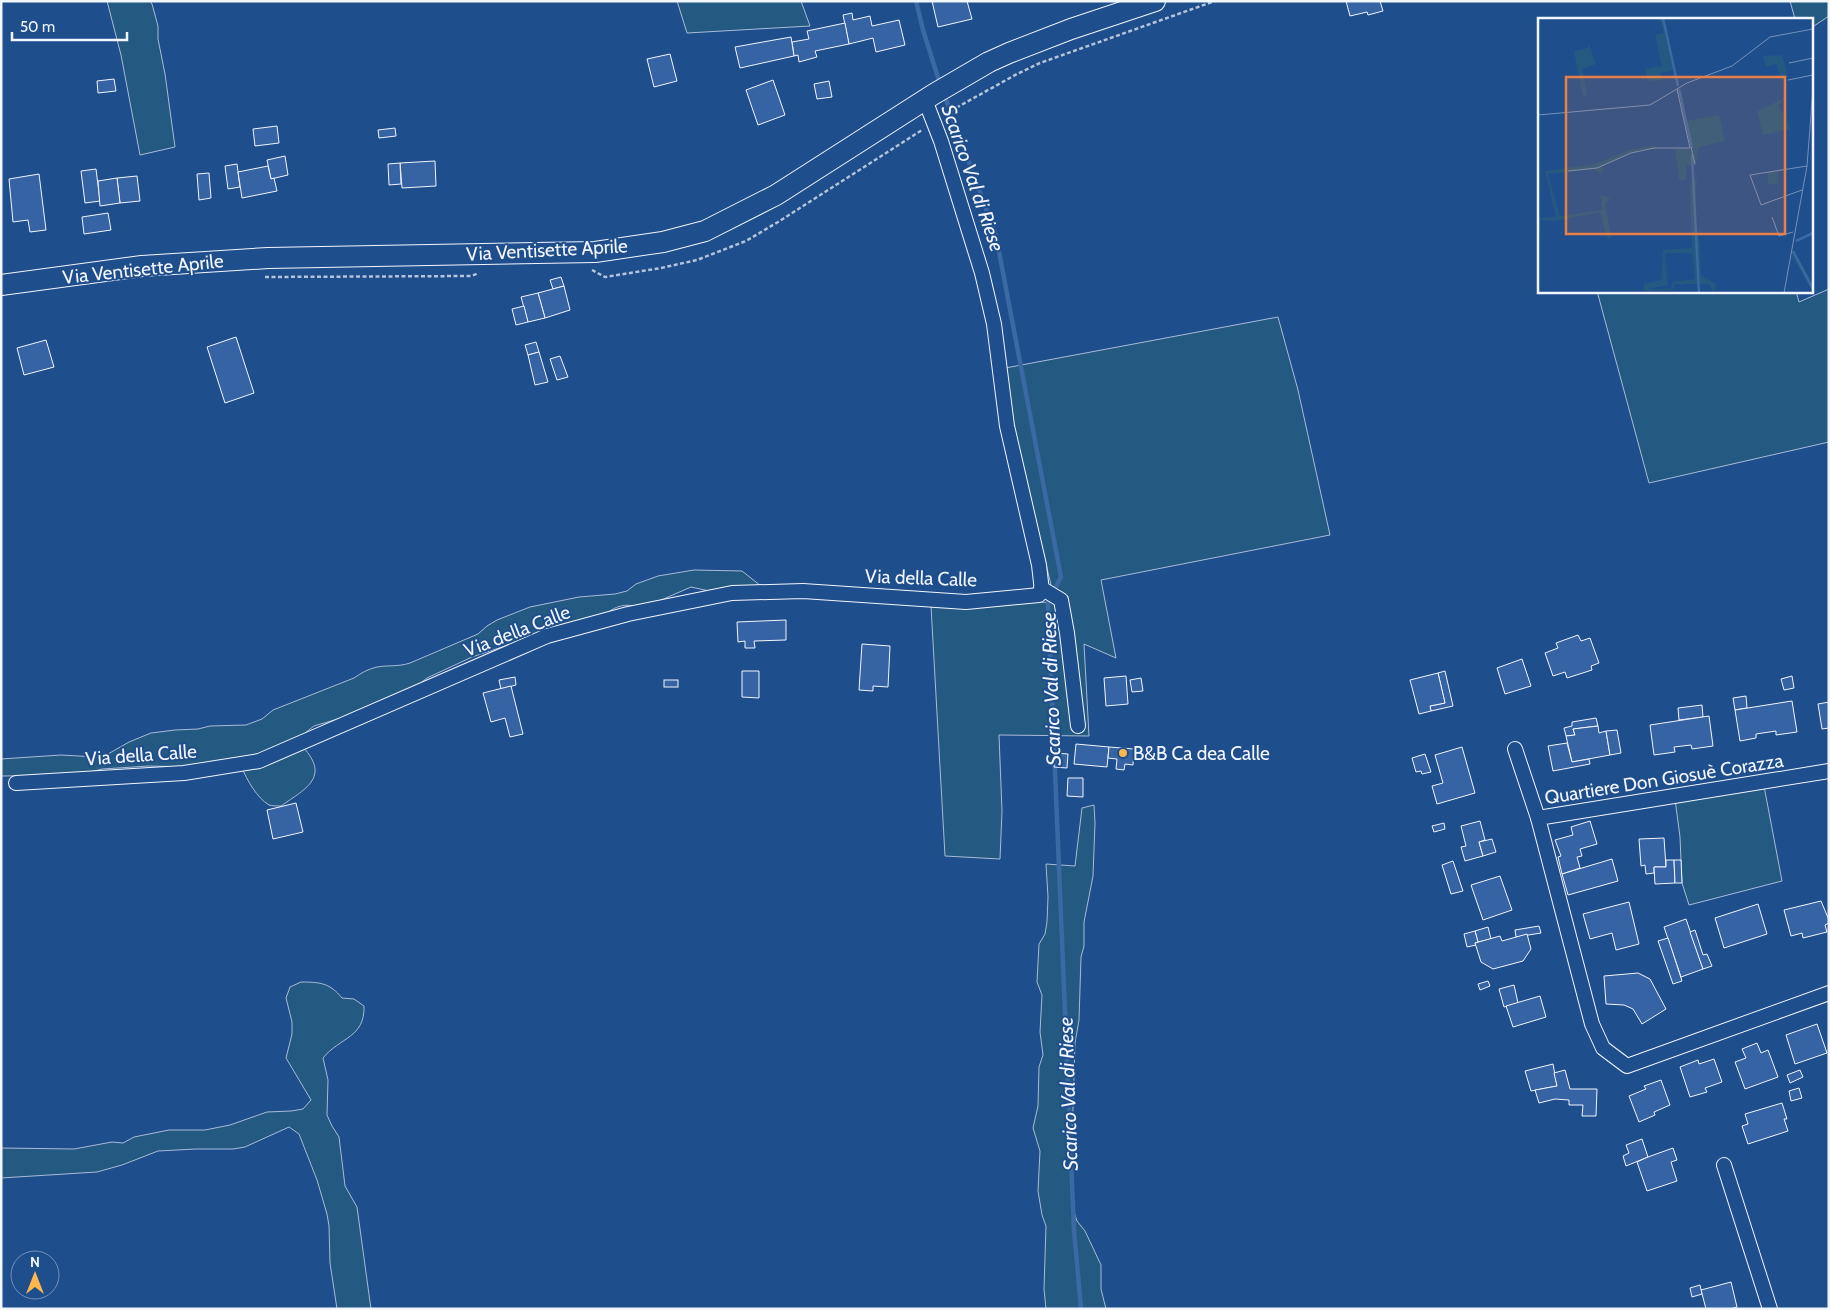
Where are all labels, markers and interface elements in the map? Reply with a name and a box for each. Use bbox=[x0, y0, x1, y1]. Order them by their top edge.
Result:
scale bar bbox=[12, 10, 128, 42]
text: 50 m bbox=[20, 18, 55, 36]
inset map bbox=[1538, 18, 1812, 292]
water label: Scarico Val di Riese bbox=[937, 101, 1009, 255]
street label: Via Ventisette Aprile bbox=[466, 234, 629, 266]
street label: Via Ventisette Aprile bbox=[61, 249, 225, 289]
street label: Via della Calle bbox=[865, 565, 978, 591]
street label: Via della Calle bbox=[461, 600, 574, 662]
water label: Scarico Val di Riese bbox=[1036, 612, 1066, 766]
street label: Via della Calle bbox=[84, 740, 198, 770]
place label: B&B Ca dea Calle bbox=[1133, 742, 1270, 765]
marker: B&B Ca dea Calle bbox=[1117, 747, 1129, 759]
street label: Quartiere Don Giosuè Corazza bbox=[1543, 749, 1785, 809]
water label: Scarico Val di Riese bbox=[1053, 1017, 1083, 1171]
north arrow bbox=[10, 1250, 60, 1300]
text: N bbox=[30, 1253, 40, 1271]

